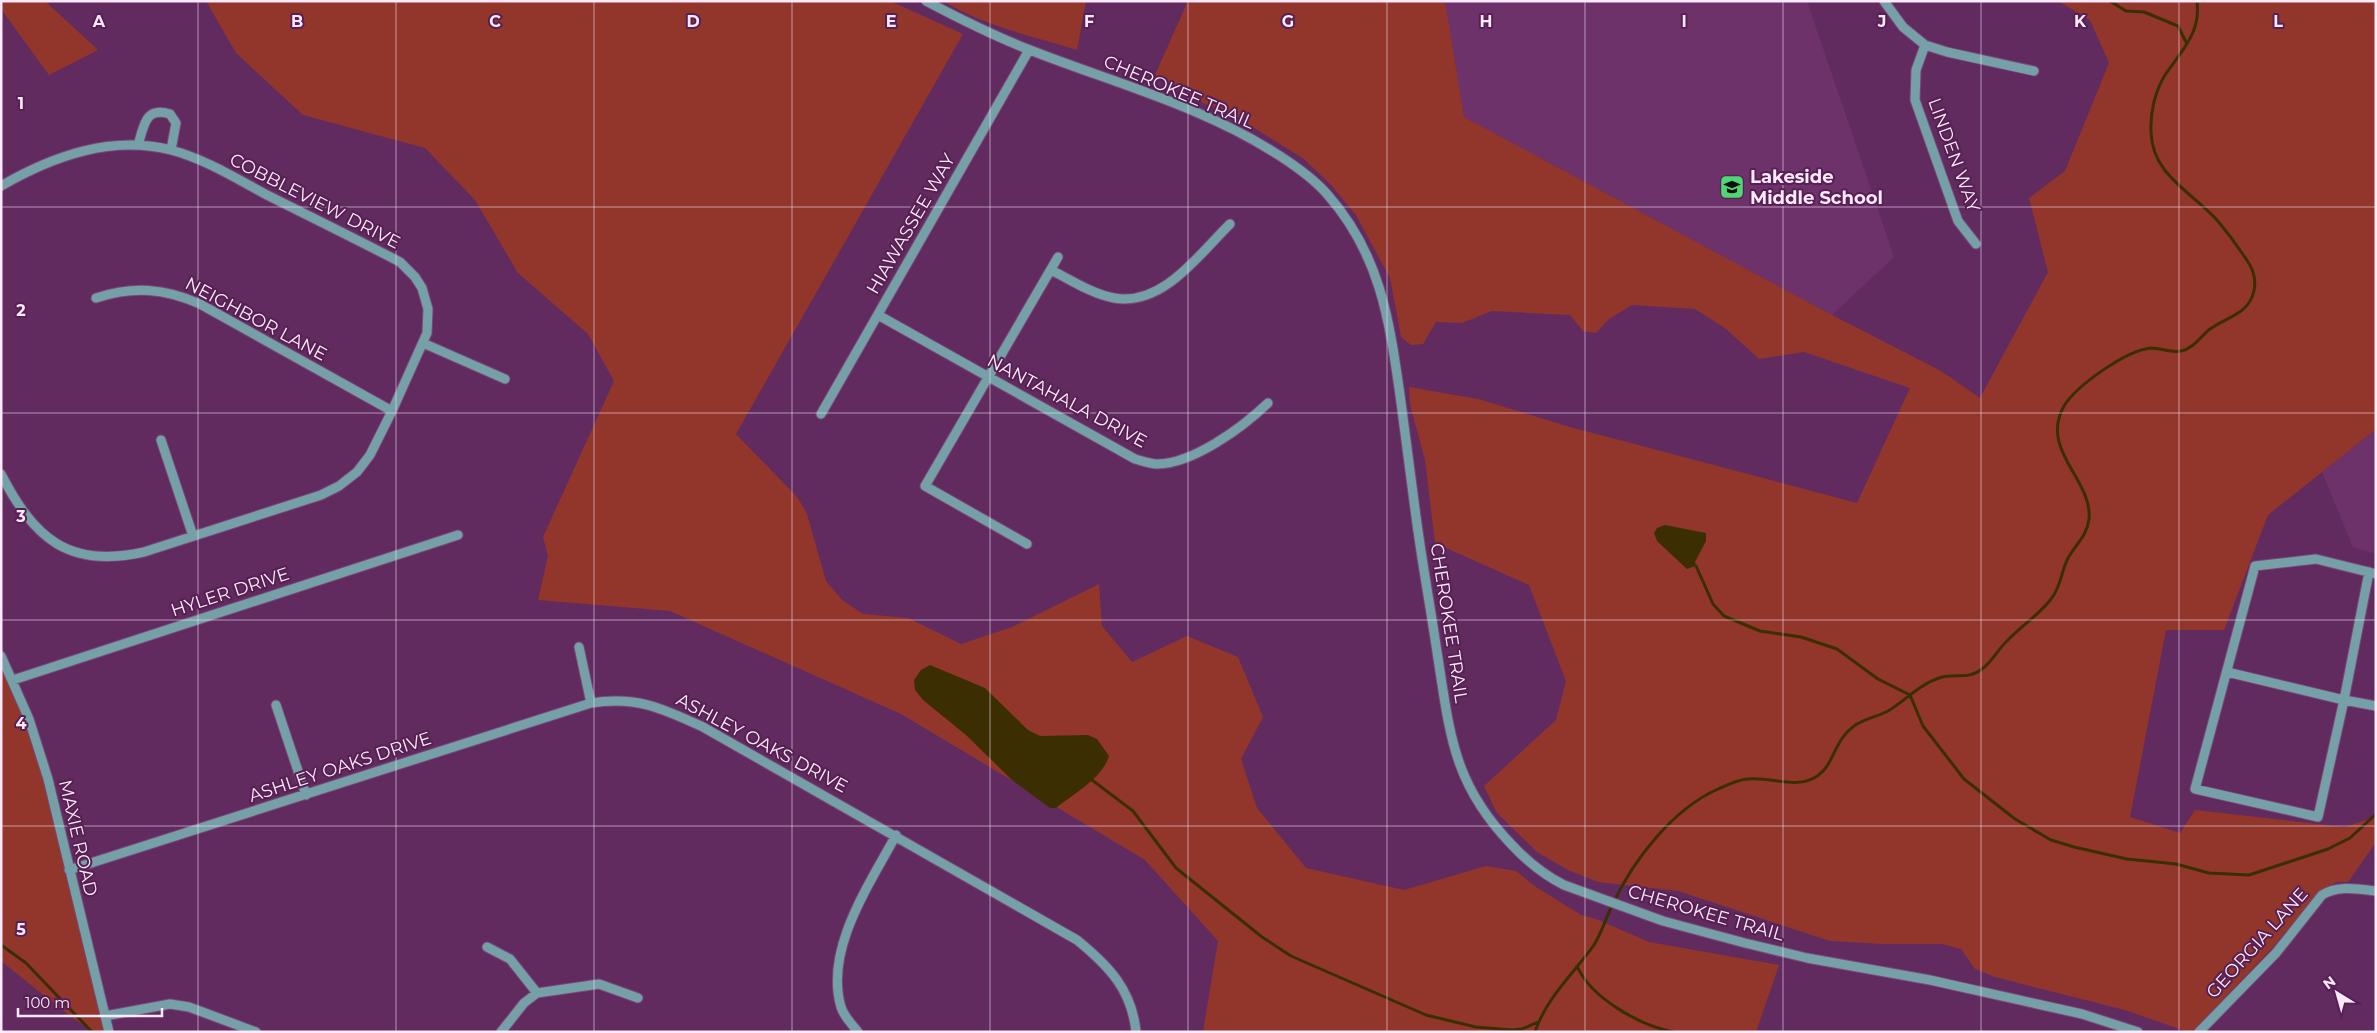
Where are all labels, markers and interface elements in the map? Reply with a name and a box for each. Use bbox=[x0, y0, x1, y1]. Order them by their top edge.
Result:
text: A bbox=[92, 12, 106, 31]
text: B bbox=[291, 12, 303, 31]
text: C bbox=[489, 12, 501, 31]
text: D bbox=[686, 12, 700, 31]
text: E bbox=[886, 12, 896, 31]
text: F bbox=[1084, 12, 1094, 31]
text: G bbox=[1282, 12, 1294, 31]
text: H bbox=[1480, 12, 1492, 31]
text: I bbox=[1681, 12, 1687, 31]
text: J bbox=[1877, 12, 1886, 31]
text: K bbox=[2074, 12, 2087, 31]
text: L bbox=[2273, 12, 2283, 31]
street label: CHEROKEE TRAIL bbox=[1100, 50, 1258, 134]
text: 1 bbox=[18, 94, 24, 113]
street label: LINDEN WAY bbox=[1923, 95, 1985, 216]
street label: COBBLEVIEW DRIVE bbox=[226, 148, 404, 254]
street label: HIAWASSEE WAY bbox=[862, 149, 960, 298]
place label: Lakeside Middle School bbox=[1750, 166, 1883, 209]
school or university icon: Lakeside Middle School bbox=[1719, 174, 1745, 200]
street label: NEIGHBOR LANE bbox=[181, 272, 331, 366]
text: 2 bbox=[16, 301, 26, 320]
street label: NANTAHALA DRIVE bbox=[983, 350, 1151, 452]
text: 3 bbox=[15, 507, 26, 526]
street label: CHEROKEE TRAIL bbox=[1426, 542, 1473, 705]
street label: HYLER DRIVE bbox=[168, 562, 292, 622]
street label: ASHLEY OAKS DRIVE bbox=[673, 689, 851, 797]
text: 4 bbox=[15, 714, 27, 733]
street label: ASHLEY OAKS DRIVE bbox=[246, 727, 434, 807]
street label: MAXIE ROAD bbox=[54, 778, 102, 898]
street label: CHEROKEE TRAIL bbox=[1625, 880, 1787, 946]
street label: GEORGIA LANE bbox=[2202, 883, 2312, 1003]
text: 5 bbox=[16, 920, 26, 939]
north arrow bbox=[2312, 968, 2362, 1018]
text: N bbox=[2319, 972, 2339, 993]
scale bar bbox=[18, 986, 161, 1018]
text: 100 m bbox=[25, 993, 70, 1012]

